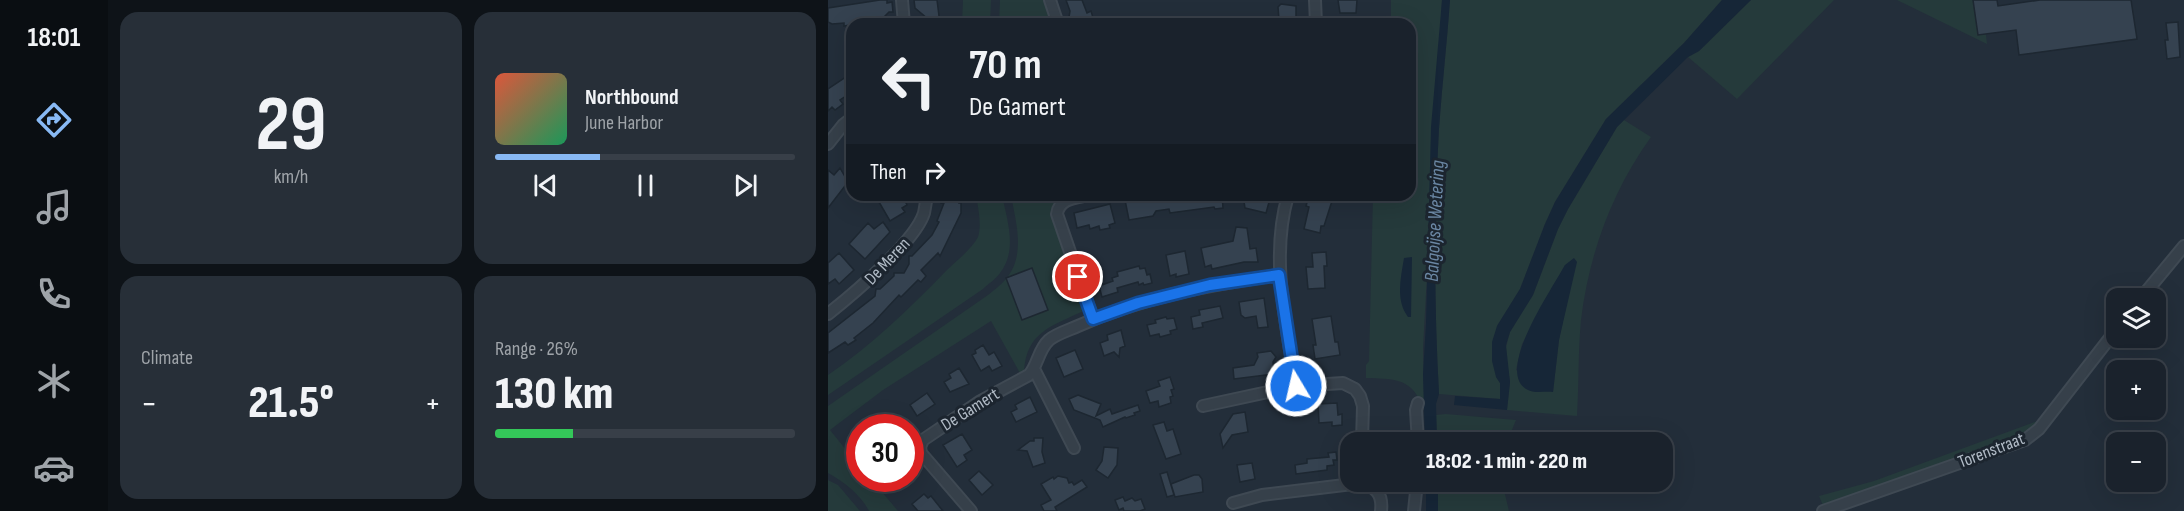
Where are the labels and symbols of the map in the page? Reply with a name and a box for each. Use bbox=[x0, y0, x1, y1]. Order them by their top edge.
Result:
water label: Balgoijse Wetering bbox=[1420, 160, 1450, 282]
street label: De Meren bbox=[860, 233, 914, 289]
pin bbox=[1052, 251, 1103, 302]
position arrow bbox=[1264, 354, 1328, 418]
street label: De Gamert bbox=[937, 383, 1004, 435]
speed limit sign: 30 bbox=[846, 414, 924, 492]
street label: Torenstraat bbox=[1955, 428, 2028, 473]

